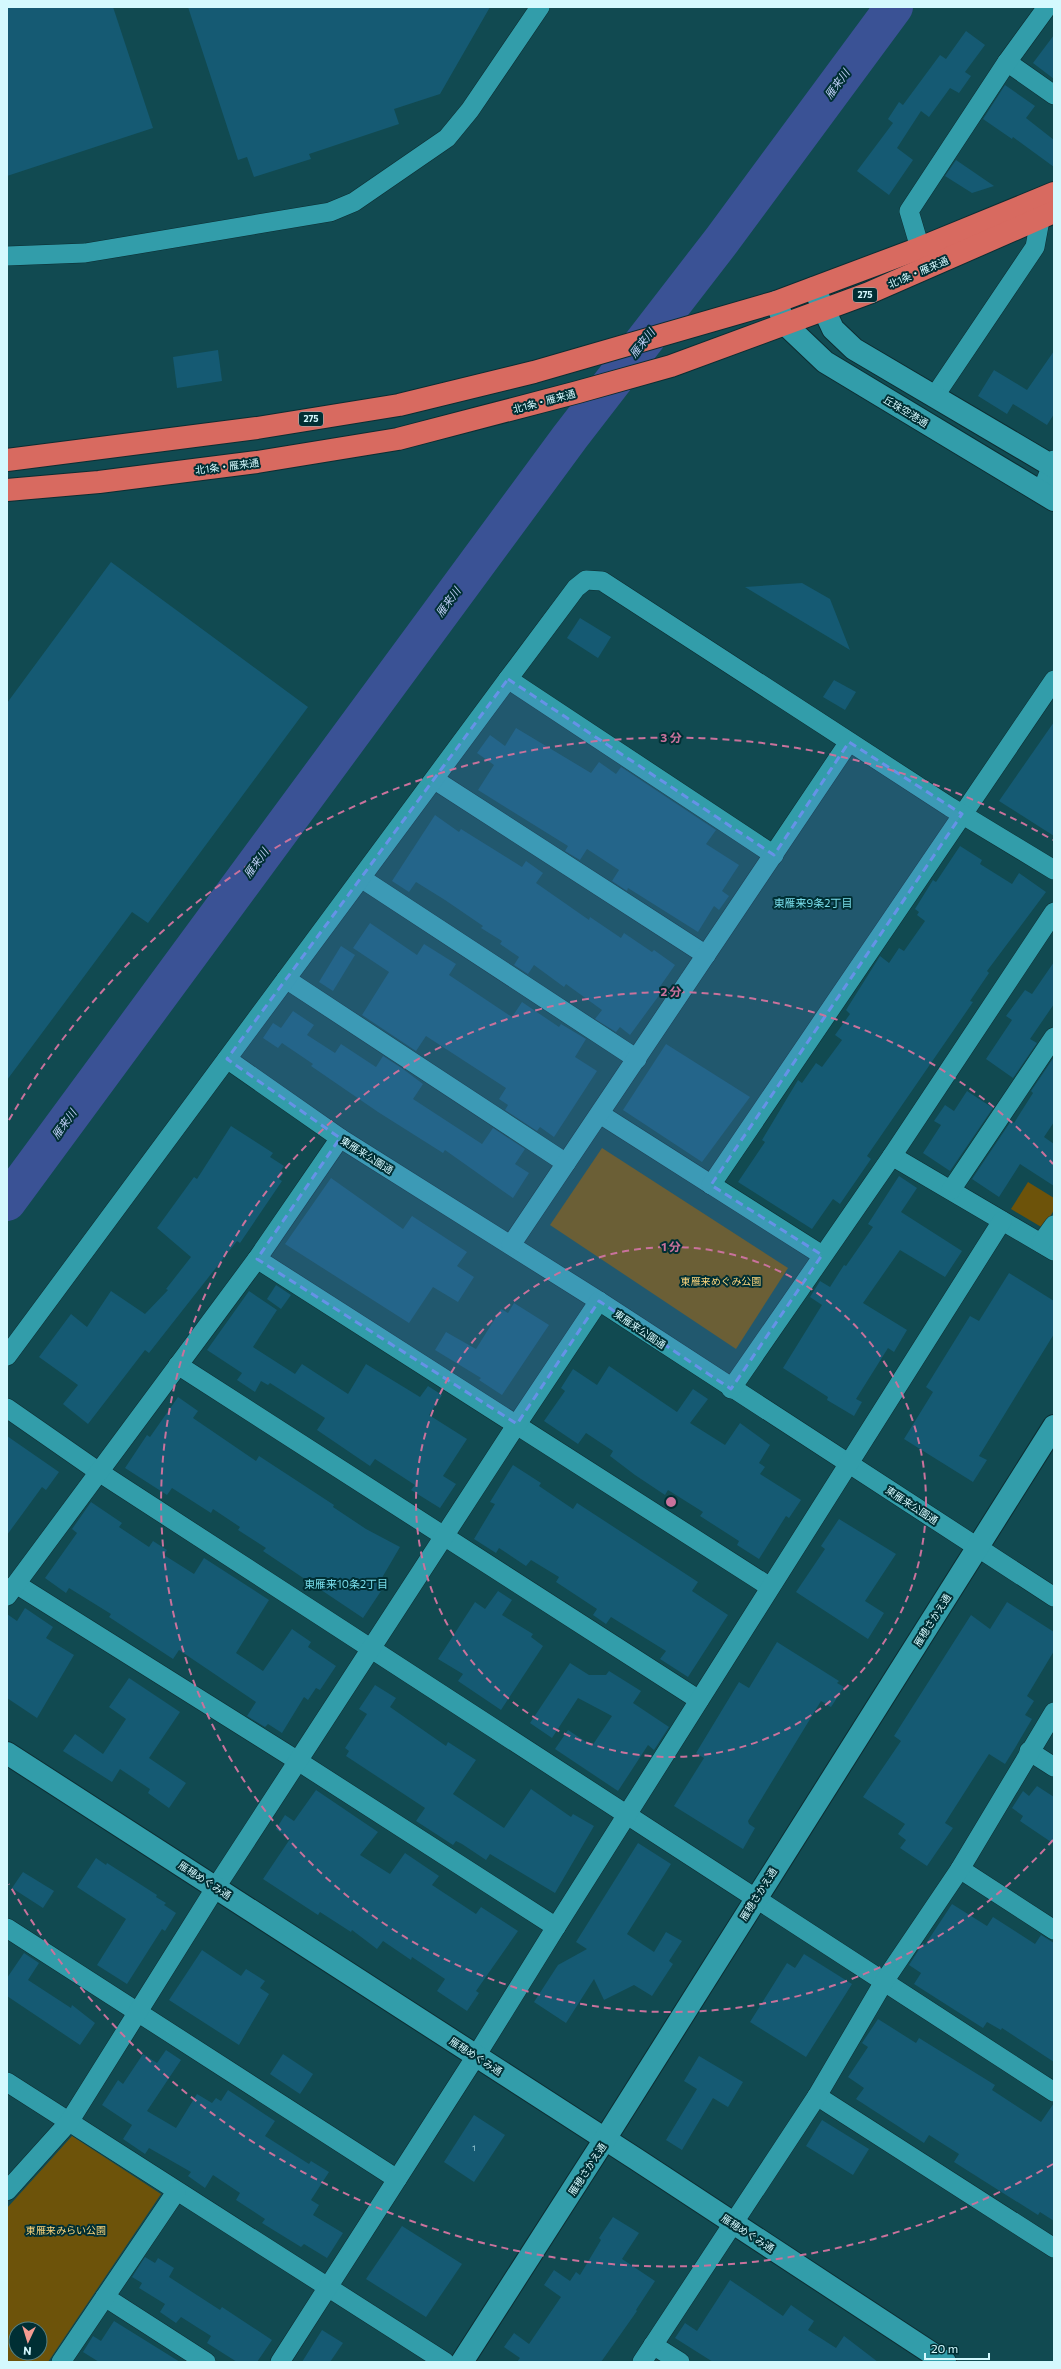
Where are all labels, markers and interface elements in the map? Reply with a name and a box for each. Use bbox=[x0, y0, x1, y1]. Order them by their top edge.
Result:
water label: 雁来川 bbox=[822, 66, 852, 101]
street label: 北1条・雁来通 bbox=[886, 254, 950, 290]
road number: 275 bbox=[853, 288, 877, 302]
water label: 雁来川 bbox=[626, 325, 658, 360]
street label: 北1条・雁来通 bbox=[511, 387, 577, 415]
street label: 丘珠空港通 bbox=[881, 393, 931, 429]
road number: 275 bbox=[299, 412, 323, 426]
street label: 北1条・雁来通 bbox=[194, 456, 260, 476]
water label: 雁来川 bbox=[433, 584, 463, 619]
text: 3 分 bbox=[660, 730, 682, 744]
water label: 雁来川 bbox=[241, 845, 271, 880]
district label: 東雁来9条2丁目 bbox=[774, 896, 852, 909]
text: 2 分 bbox=[660, 984, 682, 998]
water label: 雁来川 bbox=[49, 1106, 79, 1141]
street label: 東雁来公園通 bbox=[338, 1134, 396, 1176]
text: 1 分 bbox=[661, 1239, 681, 1253]
park label: 東雁来めぐみ公園 bbox=[681, 1275, 761, 1287]
street label: 東雁来公園通 bbox=[612, 1307, 668, 1351]
street label: 東雁来公園通 bbox=[884, 1484, 940, 1526]
centre of rings bbox=[664, 1495, 678, 1509]
district label: 東雁来10条2丁目 bbox=[304, 1577, 388, 1590]
street label: 雁穂さかえ通 bbox=[911, 1591, 953, 1649]
street label: 雁穂めぐみ通 bbox=[176, 1859, 234, 1901]
street label: 雁穂さかえ通 bbox=[737, 1865, 779, 1923]
street label: 雁穂めぐみ通 bbox=[447, 2035, 505, 2077]
street label: 雁穂さかえ通 bbox=[566, 2141, 608, 2197]
house number: 1 bbox=[472, 2143, 476, 2153]
street label: 雁穂めぐみ通 bbox=[719, 2212, 777, 2254]
park label: 東雁来みらい公園 bbox=[26, 2224, 106, 2236]
north arrow bbox=[8, 2321, 48, 2361]
scale bar bbox=[925, 2335, 989, 2361]
text: 20 m bbox=[931, 2341, 958, 2355]
text: N bbox=[23, 2345, 32, 2358]

